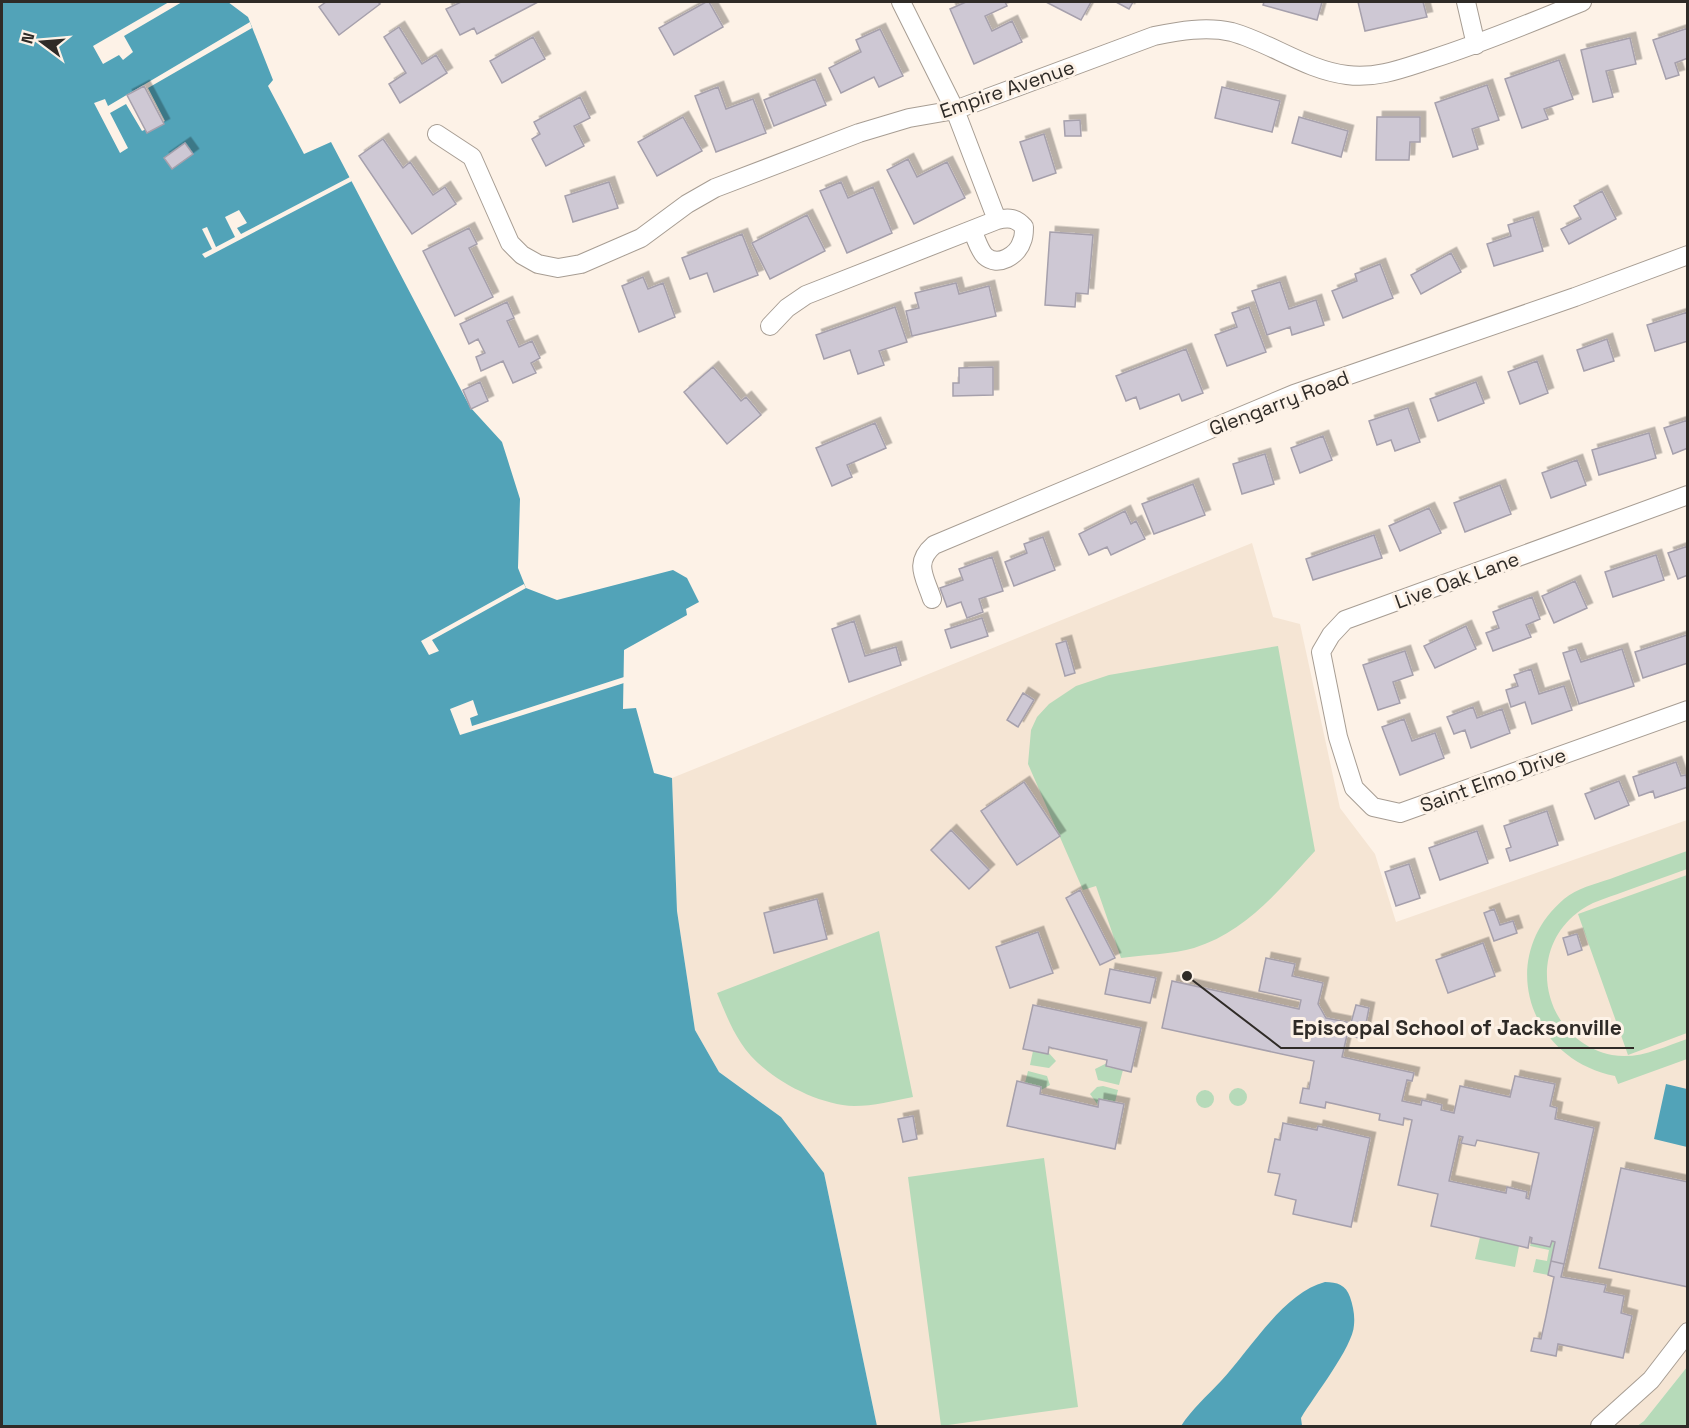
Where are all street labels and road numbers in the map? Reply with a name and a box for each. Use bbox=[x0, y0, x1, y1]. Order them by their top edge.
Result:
street label: Empire Avenue bbox=[936, 54, 1078, 124]
street label: Glengarry Road bbox=[1205, 364, 1353, 442]
street label: Live Oak Lane bbox=[1391, 545, 1523, 615]
street label: Saint Elmo Drive bbox=[1416, 741, 1570, 819]

